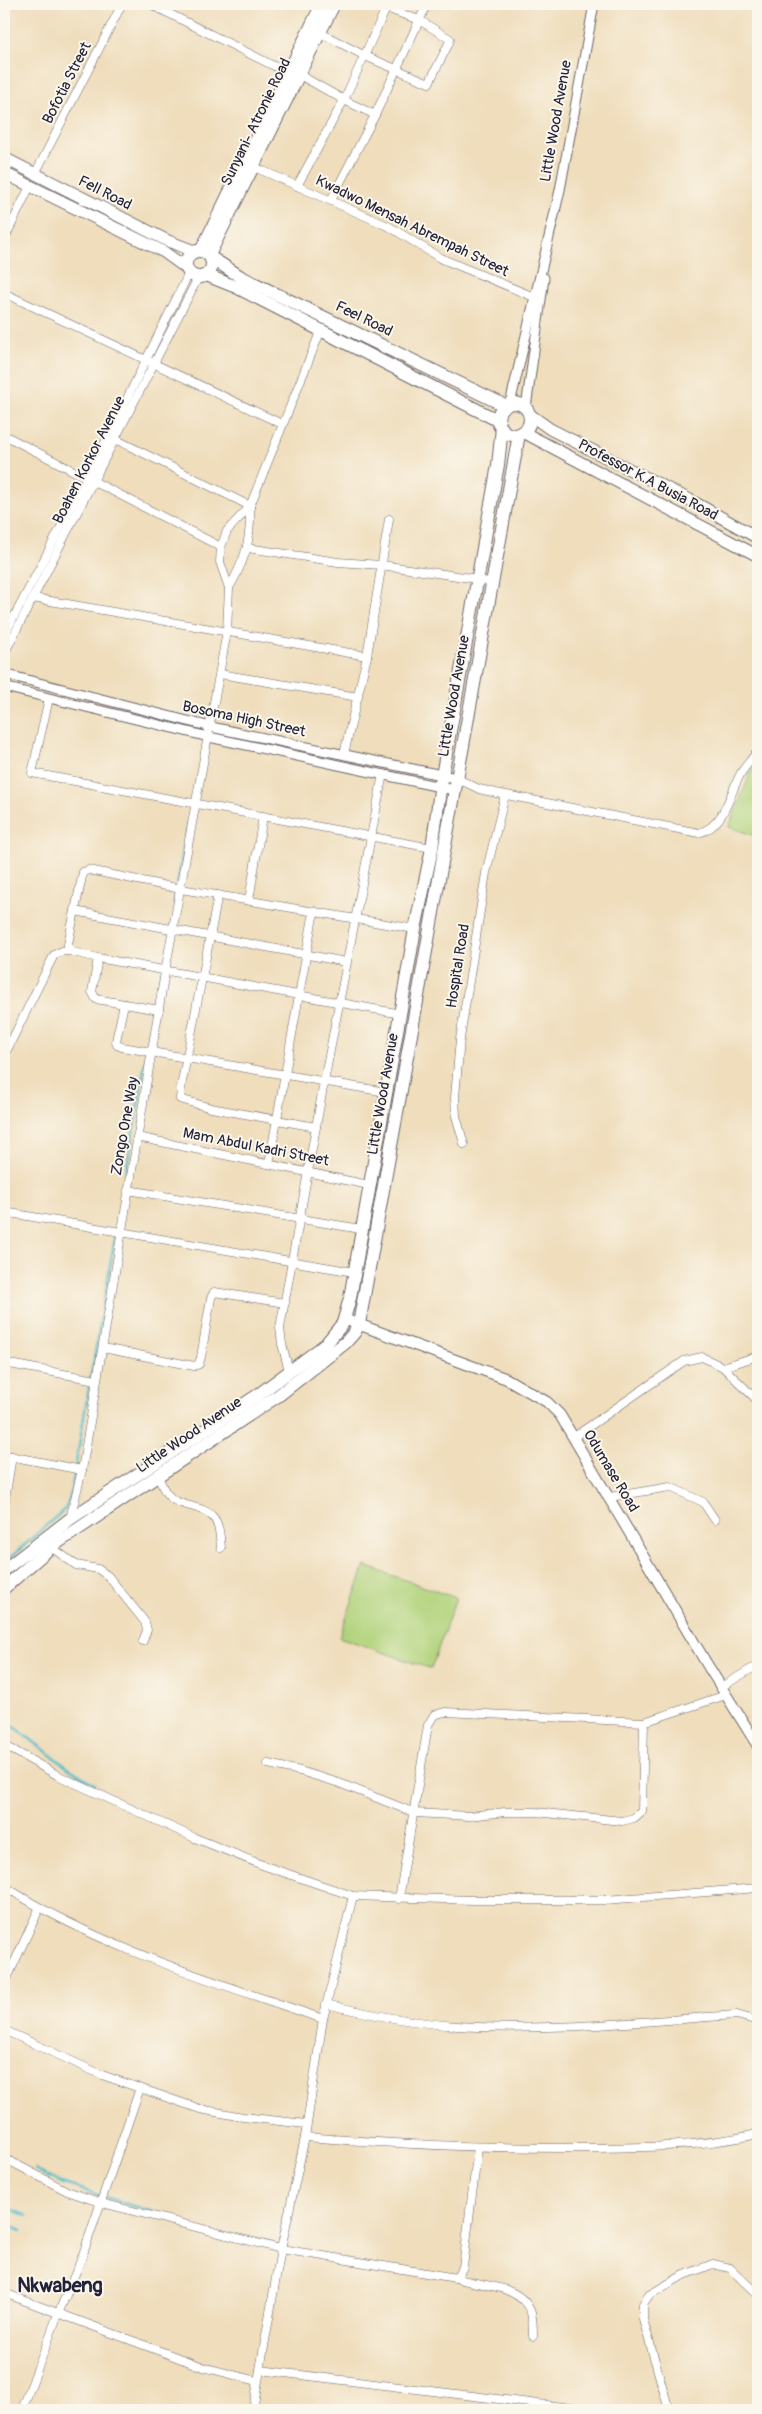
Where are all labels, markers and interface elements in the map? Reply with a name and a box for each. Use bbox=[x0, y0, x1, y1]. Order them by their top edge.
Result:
street label: Bofotia Street bbox=[38, 38, 96, 127]
street label: Sunyani- Atronie Road bbox=[217, 55, 295, 189]
street label: Little Wood Avenue bbox=[536, 58, 576, 183]
street label: Fell Road bbox=[75, 171, 135, 215]
street label: Kwadwo Mensah Abrempah Street bbox=[312, 171, 513, 282]
street label: Feel Road bbox=[332, 297, 396, 341]
street label: Boahen Korkor Avenue bbox=[49, 392, 130, 527]
street label: Professor K.A Busia Road bbox=[575, 435, 721, 525]
street label: Little Wood Avenue bbox=[434, 633, 474, 758]
street label: Bosoma High Street bbox=[181, 697, 308, 742]
street label: Hospital Road bbox=[442, 923, 474, 1009]
street label: Little Wood Avenue bbox=[363, 1031, 403, 1156]
street label: Zongo One Way bbox=[107, 1075, 143, 1177]
street label: Mam Abdul Kadri Street bbox=[181, 1124, 332, 1171]
street label: Little Wood Avenue bbox=[133, 1392, 246, 1477]
street label: Odumase Road bbox=[579, 1426, 643, 1516]
district label: Nkwabeng bbox=[17, 2273, 103, 2298]

